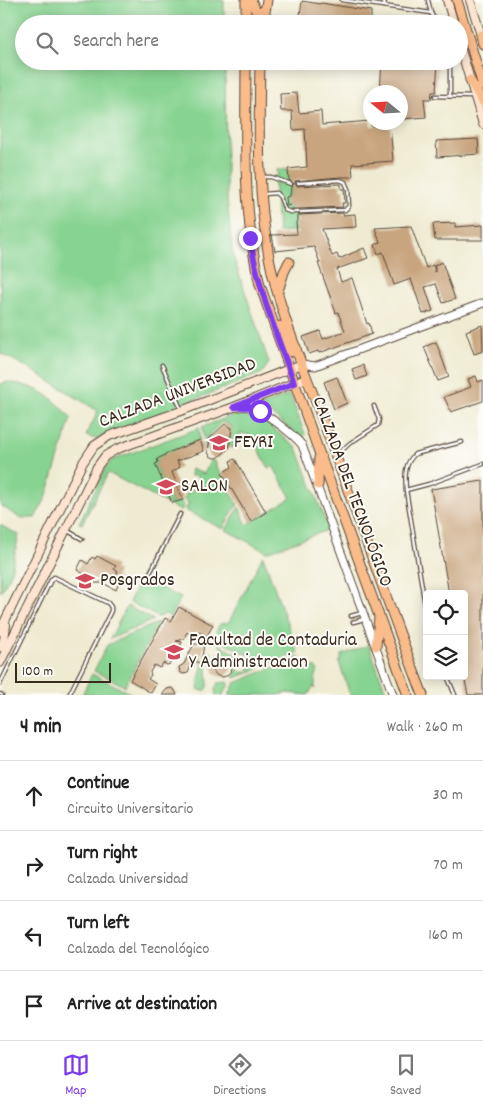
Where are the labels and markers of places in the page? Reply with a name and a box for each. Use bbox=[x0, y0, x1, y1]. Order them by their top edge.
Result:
place label: FEYRI bbox=[234, 430, 273, 457]
school or university icon: FEYRI bbox=[208, 432, 230, 454]
place label: SALON bbox=[181, 474, 228, 501]
school or university icon: SALON bbox=[155, 476, 177, 498]
place label: Posgrados bbox=[100, 568, 175, 595]
school or university icon: Posgrados bbox=[74, 570, 96, 592]
place label: Facultad de Contaduria Y Administracion bbox=[189, 628, 358, 677]
school or university icon: Facultad de Contaduria Y Administracion bbox=[163, 641, 185, 663]

